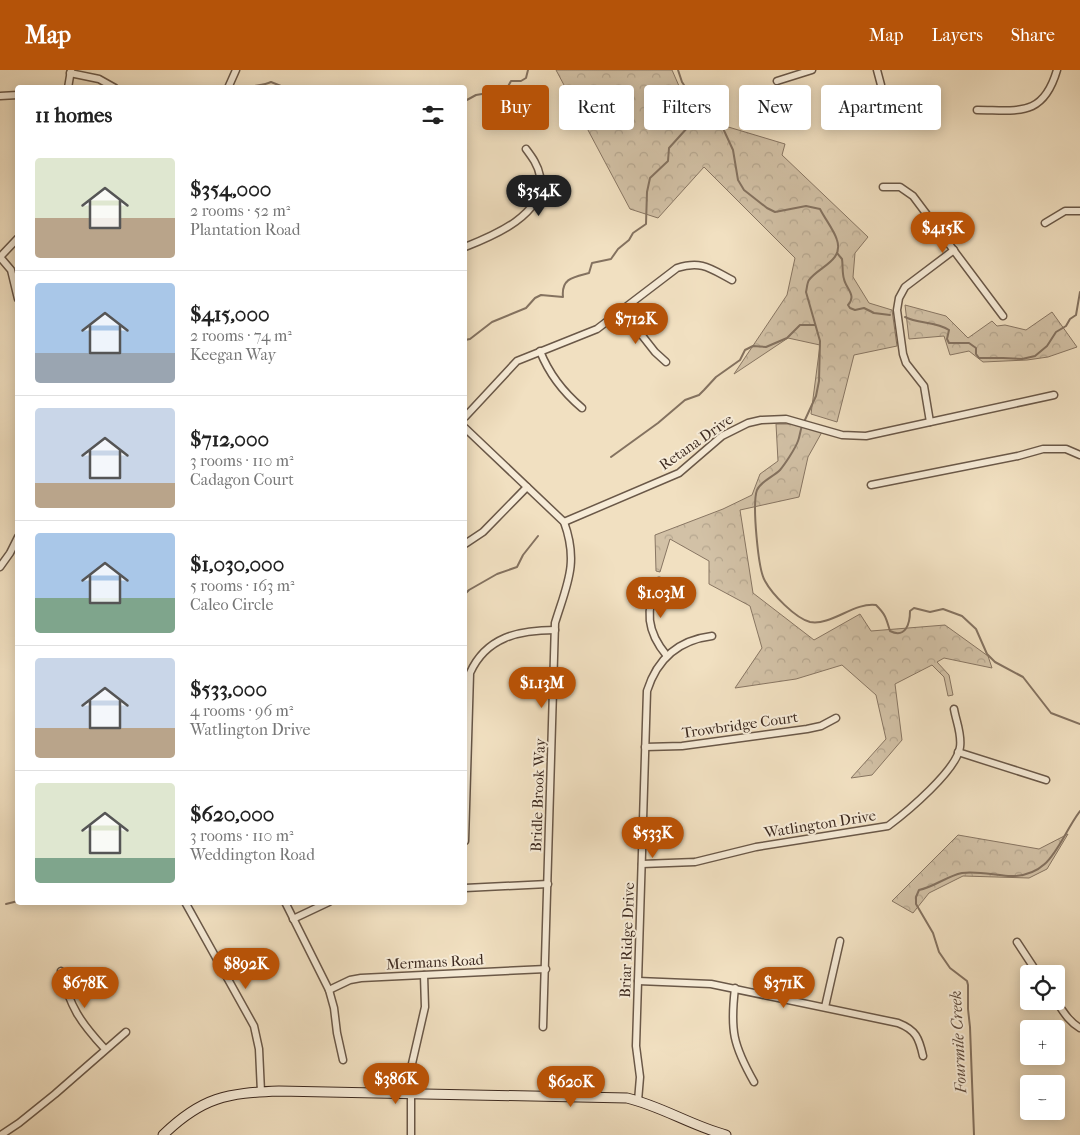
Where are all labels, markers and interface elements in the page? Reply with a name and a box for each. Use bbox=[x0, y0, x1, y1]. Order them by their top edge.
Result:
text: Map bbox=[25, 21, 71, 49]
text: Map bbox=[869, 25, 903, 46]
text: Layers bbox=[931, 25, 983, 46]
text: Share bbox=[1011, 25, 1055, 46]
chip: Buy bbox=[482, 85, 549, 130]
chip: Rent bbox=[559, 85, 634, 130]
chip: Filters bbox=[644, 85, 729, 130]
chip: New bbox=[739, 85, 811, 130]
chip: Apartment bbox=[821, 85, 941, 130]
icon: filters bbox=[419, 101, 447, 129]
text: 11 homes bbox=[35, 103, 112, 127]
pin: $354K bbox=[504, 174, 574, 217]
text: $354,000 bbox=[190, 177, 271, 201]
icon: home bbox=[75, 178, 135, 238]
text: $354K bbox=[517, 181, 561, 200]
text: 2 rooms · 52 m² bbox=[190, 201, 290, 220]
pin: $415K bbox=[908, 212, 978, 254]
text: $415K bbox=[922, 218, 964, 237]
text: Plantation Road bbox=[190, 220, 300, 239]
text: $415,000 bbox=[190, 302, 270, 326]
pin: $712K bbox=[601, 302, 671, 345]
icon: home bbox=[75, 303, 135, 363]
text: $712K bbox=[615, 309, 657, 328]
text: 2 rooms · 74 m² bbox=[190, 326, 292, 345]
text: Keegan Way bbox=[190, 345, 276, 364]
street label: Retana Drive bbox=[656, 410, 737, 474]
text: $712,000 bbox=[190, 427, 269, 451]
icon: home bbox=[75, 428, 135, 488]
text: 3 rooms · 110 m² bbox=[190, 451, 294, 470]
text: Cadagon Court bbox=[190, 470, 294, 489]
text: $1,030,000 bbox=[190, 552, 284, 576]
icon: home bbox=[75, 553, 135, 613]
text: 5 rooms · 163 m² bbox=[190, 576, 295, 595]
pin: $1.03M bbox=[620, 576, 702, 619]
text: $1.03M bbox=[637, 583, 685, 602]
text: Caleo Circle bbox=[190, 595, 273, 614]
pin: $1.13M bbox=[501, 666, 583, 709]
text: $1.13M bbox=[520, 673, 564, 692]
text: $533,000 bbox=[190, 677, 267, 701]
icon: home bbox=[75, 678, 135, 738]
text: 4 rooms · 96 m² bbox=[190, 701, 293, 720]
street label: Trowbridge Court bbox=[681, 708, 800, 742]
text: Watlington Drive bbox=[190, 720, 310, 739]
street label: Bridle Brook Way bbox=[527, 737, 549, 852]
text: $620,000 bbox=[190, 802, 274, 826]
icon: home bbox=[75, 803, 135, 863]
street label: Watlington Drive bbox=[762, 806, 878, 842]
pin: $533K bbox=[618, 816, 688, 859]
text: $533K bbox=[633, 823, 673, 842]
text: 3 rooms · 110 m² bbox=[190, 826, 294, 845]
text: Weddington Road bbox=[190, 845, 315, 864]
street label: Briar Ridge Drive bbox=[616, 881, 638, 998]
pin: $892K bbox=[211, 948, 281, 990]
street label: Mermans Road bbox=[386, 950, 485, 974]
text: $892K bbox=[223, 954, 269, 973]
map controls bbox=[1020, 965, 1065, 1120]
button: locate bbox=[1020, 965, 1065, 1010]
pin: $678K bbox=[50, 966, 120, 1009]
pin: $371K bbox=[749, 966, 819, 1009]
text: $678K bbox=[63, 973, 107, 992]
text: $371K bbox=[764, 973, 804, 992]
water label: Fourmile Creek bbox=[946, 990, 970, 1095]
button: + bbox=[1020, 1020, 1065, 1065]
pin: $386K bbox=[361, 1062, 431, 1105]
pin: $620K bbox=[536, 1066, 606, 1108]
text: $386K bbox=[374, 1069, 418, 1088]
text: $620K bbox=[548, 1072, 594, 1091]
button: − bbox=[1020, 1075, 1065, 1120]

